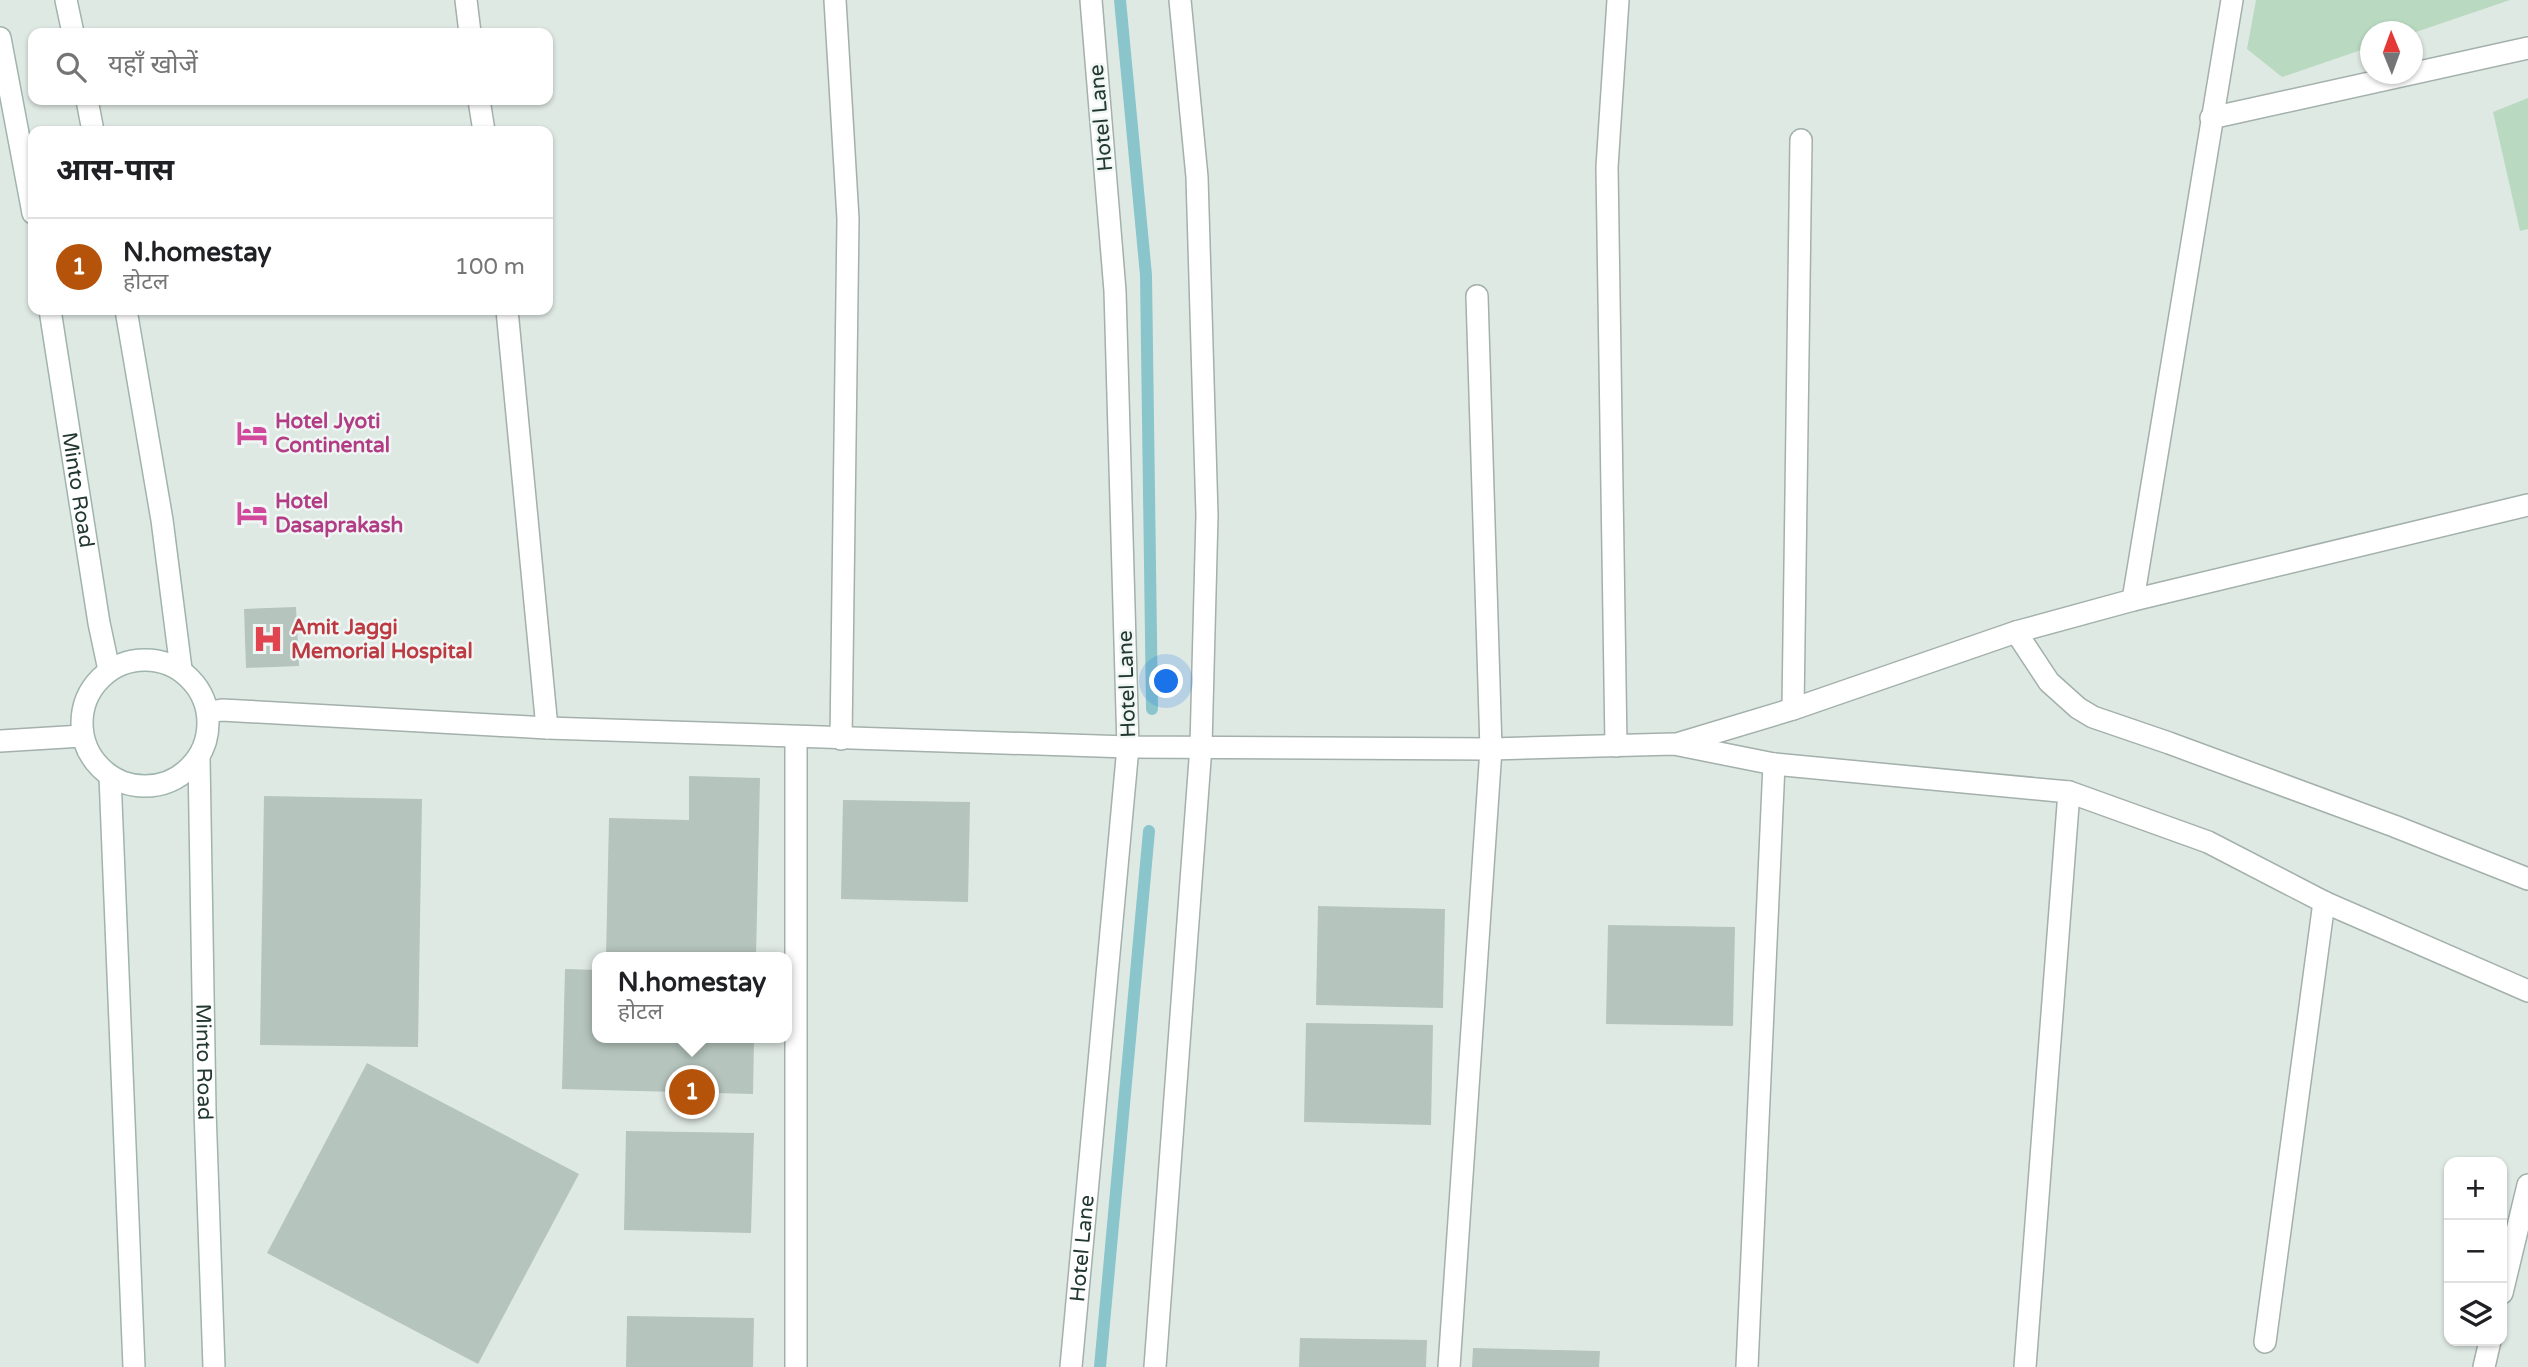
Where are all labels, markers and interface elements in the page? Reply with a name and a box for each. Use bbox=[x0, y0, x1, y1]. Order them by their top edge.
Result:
north arrow bbox=[2360, 21, 2423, 84]
search box bbox=[28, 28, 553, 105]
icon: search bbox=[52, 48, 90, 86]
text: यहाँ खोजें bbox=[108, 49, 198, 80]
street label: Hotel Lane bbox=[1084, 63, 1118, 173]
text: आस-पास bbox=[56, 152, 174, 189]
text: N.homestay bbox=[123, 237, 272, 268]
text: 1 bbox=[72, 253, 86, 281]
text: 100 m bbox=[455, 253, 525, 281]
text: होटल bbox=[123, 268, 168, 296]
place label: Hotel Jyoti Continental bbox=[275, 409, 390, 458]
hotel icon: Hotel Jyoti Continental bbox=[235, 416, 269, 450]
street label: Minto Road bbox=[57, 430, 100, 549]
place label: Hotel Dasaprakash bbox=[275, 489, 403, 538]
hotel icon: Hotel Dasaprakash bbox=[235, 496, 269, 530]
place label: Amit Jaggi Memorial Hospital bbox=[291, 615, 473, 664]
hospital icon: Amit Jaggi Memorial Hospital bbox=[251, 622, 285, 656]
street label: Hotel Lane bbox=[1113, 630, 1141, 738]
your location bbox=[1149, 664, 1183, 698]
popup bbox=[592, 952, 792, 1043]
text: N.homestay bbox=[618, 967, 766, 998]
text: होटल bbox=[618, 998, 663, 1026]
street label: Minto Road bbox=[191, 1003, 218, 1121]
pin: 1 bbox=[669, 1066, 715, 1118]
map controls bbox=[2444, 1157, 2507, 1346]
button: + bbox=[2444, 1157, 2507, 1220]
street label: Hotel Lane bbox=[1065, 1194, 1099, 1303]
button: − bbox=[2444, 1220, 2507, 1283]
button: layers bbox=[2444, 1283, 2507, 1346]

